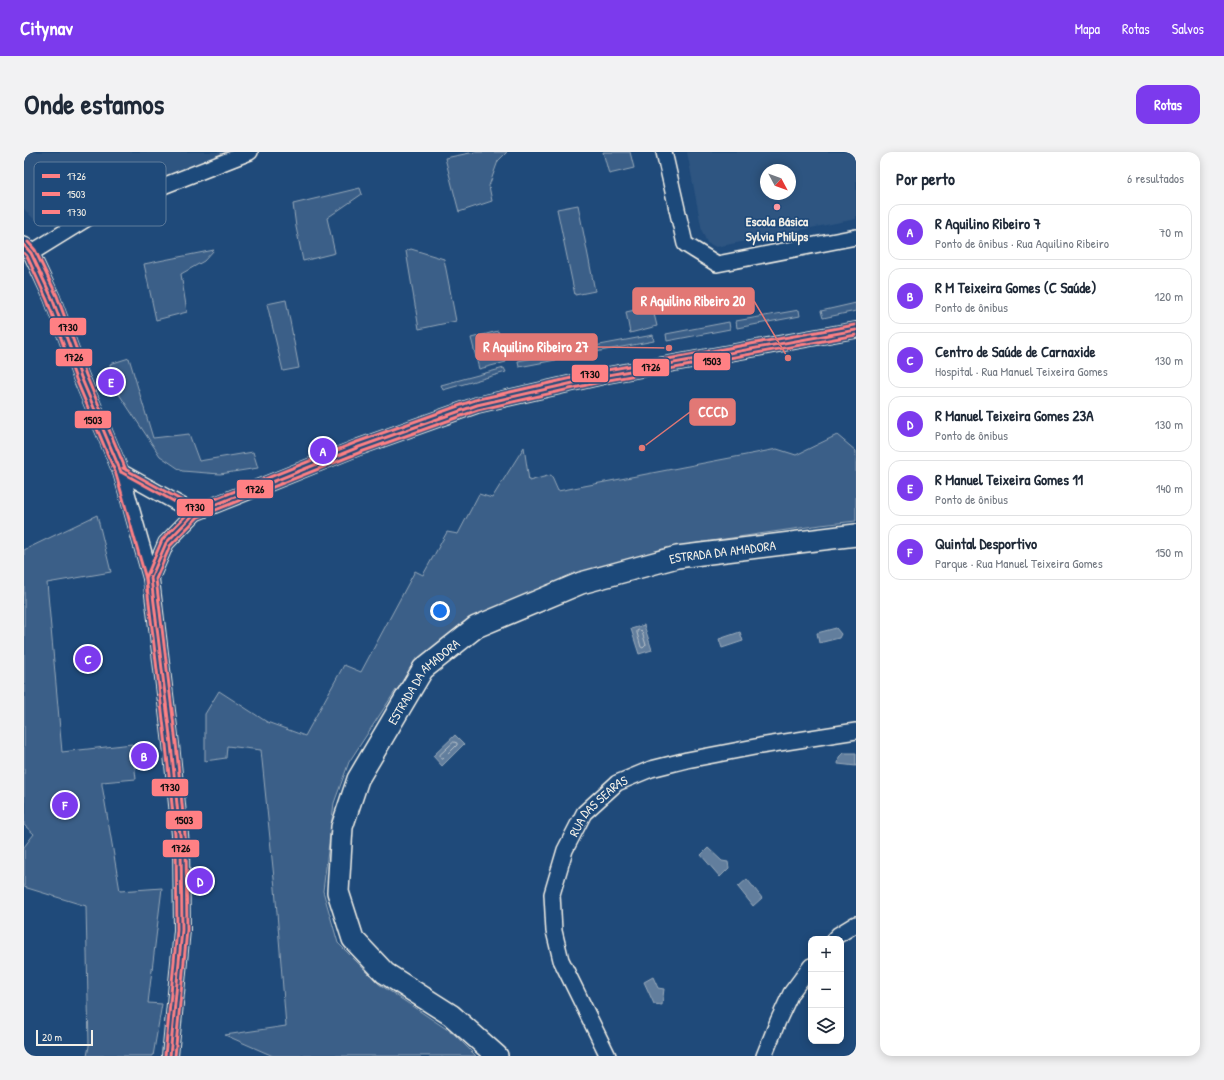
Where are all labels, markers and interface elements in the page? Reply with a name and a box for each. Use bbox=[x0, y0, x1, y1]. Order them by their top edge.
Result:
text: Citynav bbox=[20, 15, 73, 41]
text: Mapa bbox=[1075, 19, 1100, 38]
text: Rotas bbox=[1122, 19, 1150, 38]
text: Salvos bbox=[1172, 19, 1204, 38]
text: Onde estamos bbox=[24, 85, 164, 123]
button: Rotas bbox=[1136, 85, 1200, 124]
legend bbox=[34, 162, 166, 226]
north arrow bbox=[760, 164, 796, 200]
text: Por perto bbox=[896, 167, 955, 190]
text: 1726 bbox=[67, 169, 87, 183]
text: 6 resultados bbox=[1127, 169, 1184, 187]
text: 1503 bbox=[67, 187, 86, 201]
marker: Escola Básica Sylvia Philips bbox=[772, 202, 782, 212]
text: 1730 bbox=[67, 205, 86, 219]
place label: Escola Básica Sylvia Philips bbox=[746, 212, 809, 246]
text: R Aquilino Ribeiro 7 bbox=[935, 213, 1041, 234]
text: A bbox=[907, 223, 913, 241]
text: 70 m bbox=[1159, 223, 1183, 241]
text: Ponto de ônibus · Rua Aquilino Ribeiro bbox=[935, 234, 1109, 252]
text: R M Teixeira Gomes (C Saúde) bbox=[935, 277, 1097, 298]
text: B bbox=[907, 287, 913, 305]
text: 120 m bbox=[1155, 287, 1183, 305]
callout: R Aquilino Ribeiro 20 bbox=[633, 288, 754, 314]
text: R Aquilino Ribeiro 20 bbox=[641, 291, 746, 312]
text: Ponto de ônibus bbox=[935, 298, 1008, 316]
line badge: 1730 bbox=[49, 317, 87, 336]
text: 1730 bbox=[58, 320, 78, 334]
callout: R Aquilino Ribeiro 27 bbox=[476, 334, 597, 360]
text: R Aquilino Ribeiro 27 bbox=[483, 337, 589, 358]
text: Centro de Saúde de Carnaxide bbox=[935, 341, 1095, 362]
line badge: 1726 bbox=[55, 348, 93, 367]
text: 1726 bbox=[65, 350, 84, 364]
text: C bbox=[906, 351, 914, 369]
text: 130 m bbox=[1155, 351, 1183, 369]
line badge: 1503 bbox=[693, 352, 731, 371]
text: 1503 bbox=[703, 354, 721, 368]
line badge: 1726 bbox=[632, 358, 670, 377]
text: 1726 bbox=[642, 360, 661, 374]
text: Hospital · Rua Manuel Teixeira Gomes bbox=[935, 362, 1108, 380]
line badge: 1730 bbox=[571, 364, 609, 383]
pin: E bbox=[98, 367, 124, 397]
text: 1730 bbox=[580, 367, 600, 381]
callout: CCCD bbox=[690, 399, 735, 425]
text: CCCD bbox=[698, 402, 728, 421]
text: R Manuel Teixeira Gomes 23A bbox=[935, 405, 1093, 426]
line badge: 1503 bbox=[74, 410, 112, 429]
text: 1503 bbox=[84, 413, 102, 427]
text: D bbox=[907, 415, 913, 433]
text: 130 m bbox=[1155, 415, 1183, 433]
text: Ponto de ônibus bbox=[935, 426, 1008, 444]
pin: A bbox=[310, 436, 336, 466]
text: R Manuel Teixeira Gomes 11 bbox=[935, 469, 1083, 490]
line badge: 1726 bbox=[236, 479, 274, 499]
text: E bbox=[907, 479, 913, 497]
text: 140 m bbox=[1156, 479, 1183, 497]
text: 1726 bbox=[246, 482, 265, 496]
text: Ponto de ônibus bbox=[935, 490, 1008, 508]
line badge: 1730 bbox=[176, 498, 214, 517]
text: 1730 bbox=[185, 500, 205, 514]
text: Quintal Desportivo bbox=[935, 533, 1037, 554]
street label: ESTRADA DA AMADORA bbox=[667, 536, 777, 568]
text: F bbox=[908, 543, 912, 561]
text: 150 m bbox=[1155, 543, 1183, 561]
text: Parque · Rua Manuel Teixeira Gomes bbox=[935, 554, 1103, 572]
your location bbox=[430, 601, 450, 621]
street label: ESTRADA DA AMADORA bbox=[383, 634, 464, 728]
pin: C bbox=[75, 644, 101, 674]
pin: B bbox=[131, 741, 157, 771]
street label: RUA DAS SEARAS bbox=[564, 771, 630, 840]
line badge: 1730 bbox=[151, 778, 189, 797]
text: 1730 bbox=[160, 780, 180, 794]
pin: F bbox=[52, 790, 78, 820]
line badge: 1503 bbox=[165, 810, 203, 830]
text: 1503 bbox=[175, 813, 193, 827]
line badge: 1726 bbox=[162, 839, 200, 858]
text: 1726 bbox=[172, 841, 191, 855]
pin: D bbox=[187, 866, 213, 896]
map controls bbox=[808, 936, 844, 1044]
button: + bbox=[808, 936, 844, 972]
button: − bbox=[808, 972, 844, 1008]
button: layers bbox=[808, 1008, 844, 1044]
scale bar bbox=[36, 1028, 93, 1047]
text: 20 m bbox=[42, 1030, 62, 1044]

